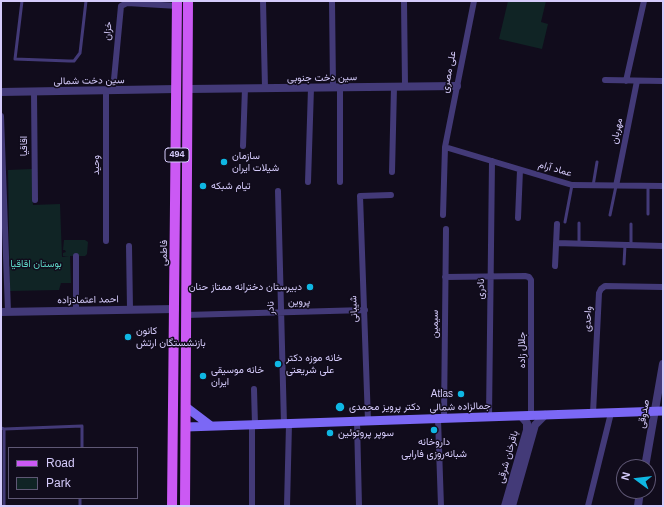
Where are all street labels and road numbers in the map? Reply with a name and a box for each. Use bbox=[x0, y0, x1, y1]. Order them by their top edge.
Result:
street label: خزان bbox=[101, 21, 115, 41]
street label: علی مصری bbox=[439, 50, 459, 94]
street label: سین دخت جنوبی bbox=[287, 71, 357, 85]
street label: سین دخت شمالی bbox=[53, 74, 125, 88]
street label: مهربان bbox=[608, 117, 626, 145]
street label: اقاقیا bbox=[18, 136, 30, 156]
road number: 494 bbox=[165, 148, 189, 162]
street label: وحید bbox=[90, 155, 102, 175]
street label: عماد آرام bbox=[537, 158, 573, 180]
street label: فاطمی bbox=[158, 240, 170, 266]
street label: نادری bbox=[475, 279, 487, 299]
street label: احمد اعتمادزاده bbox=[57, 293, 119, 307]
street label: شیبانی bbox=[348, 295, 360, 323]
street label: پروین bbox=[288, 296, 310, 308]
street label: نادر bbox=[265, 301, 277, 315]
street label: واحدی bbox=[581, 306, 595, 332]
street label: سیمین bbox=[429, 310, 441, 338]
street label: جلال زاده bbox=[516, 332, 528, 368]
street label: صدوقی bbox=[636, 399, 652, 429]
street label: جمالزاده شمالی bbox=[429, 400, 491, 414]
street label: باقرخان شرقی bbox=[495, 429, 521, 485]

